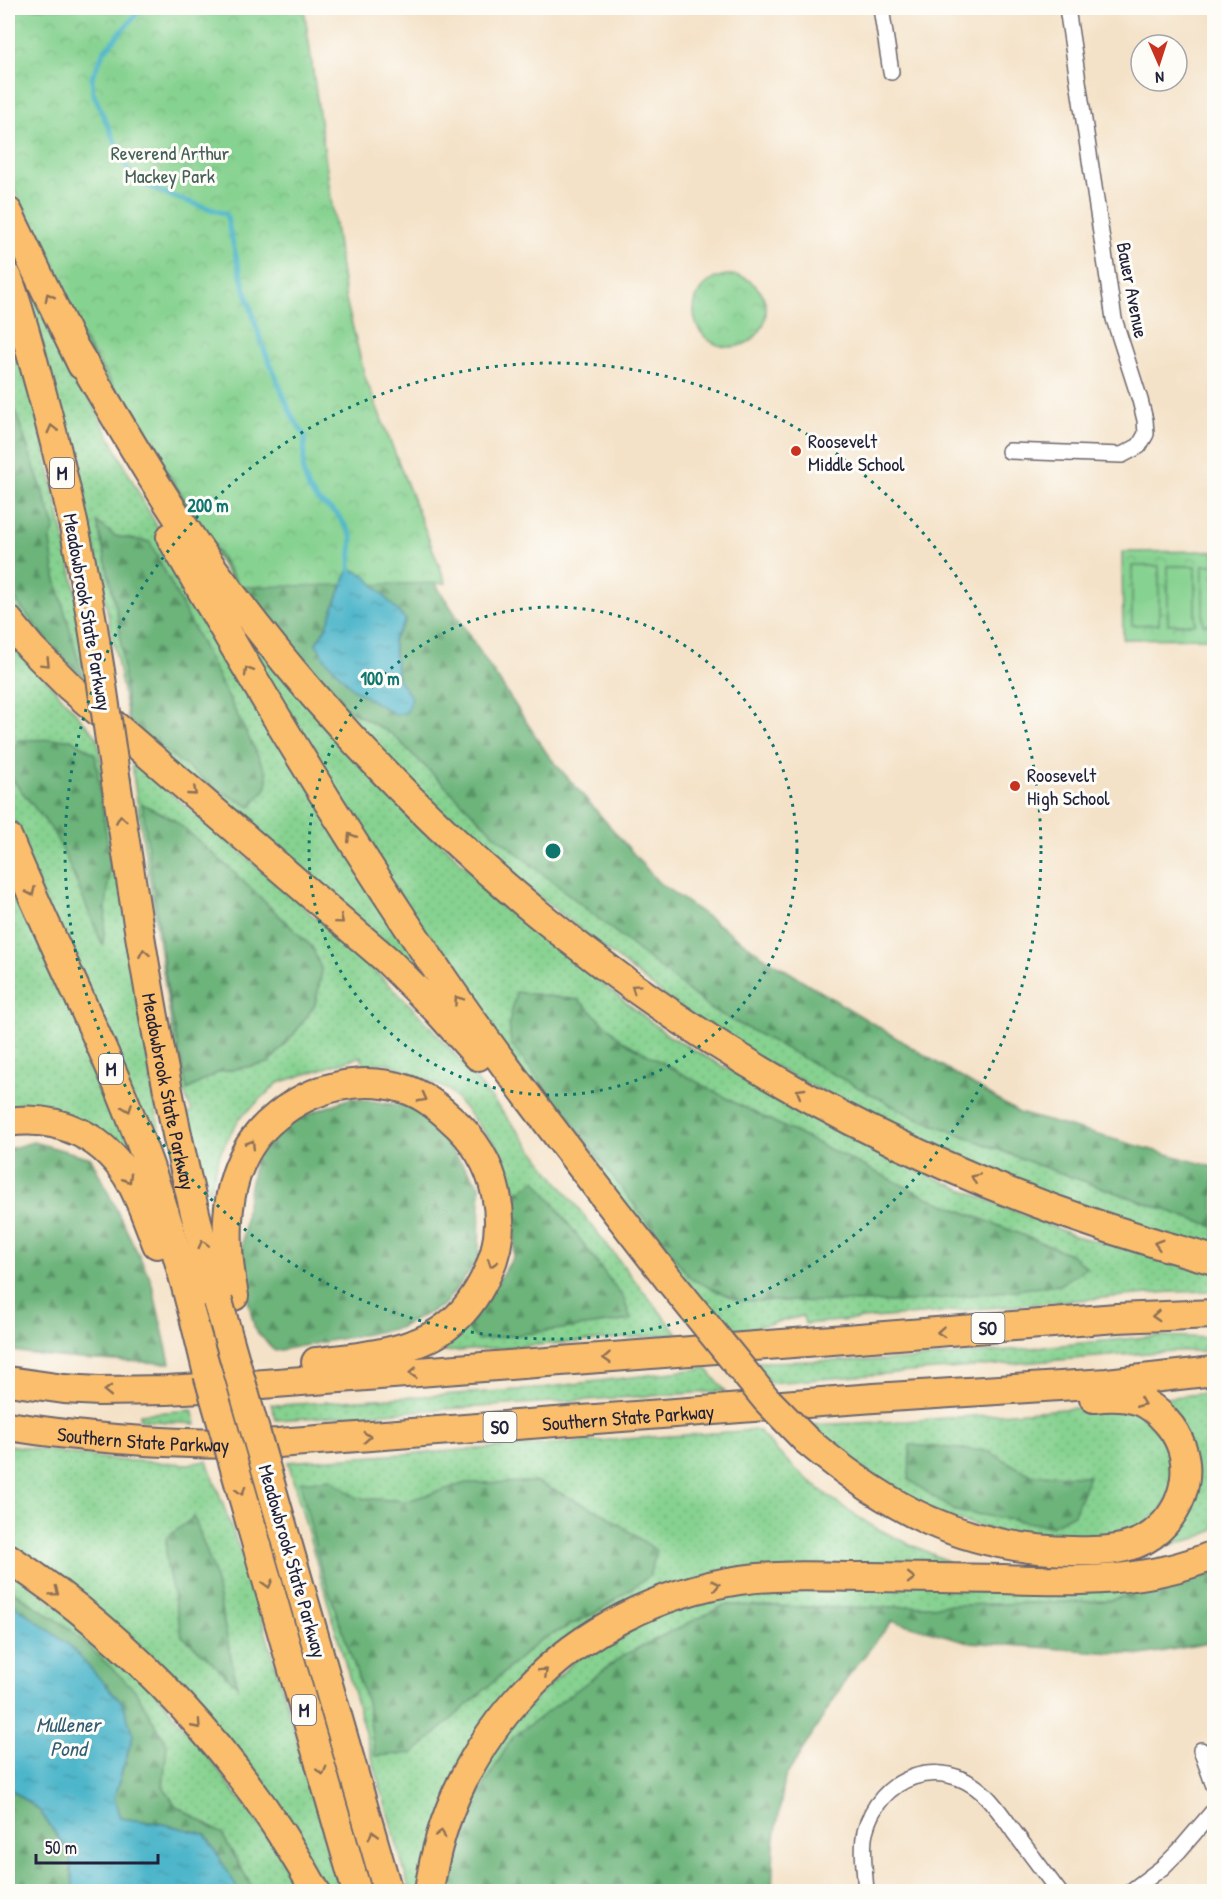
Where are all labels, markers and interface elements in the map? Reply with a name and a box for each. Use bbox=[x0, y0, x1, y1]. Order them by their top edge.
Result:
north arrow bbox=[1129, 33, 1189, 93]
text: N bbox=[1154, 67, 1165, 89]
park label: Reverend Arthur Mackey Park bbox=[111, 139, 230, 189]
street label: Bauer Avenue bbox=[1110, 240, 1156, 340]
one-way arrow bbox=[44, 292, 56, 303]
one-way arrow bbox=[46, 424, 59, 434]
place label: Roosevelt Middle School bbox=[808, 427, 905, 477]
marker: Roosevelt Middle School bbox=[789, 444, 803, 458]
road number: M bbox=[50, 458, 74, 488]
text: 200 m bbox=[188, 493, 228, 518]
street label: Meadowbrook State Parkway bbox=[57, 511, 119, 713]
one-way arrow bbox=[39, 656, 50, 667]
text: 100 m bbox=[360, 666, 400, 691]
one-way arrow bbox=[244, 667, 256, 677]
place label: Roosevelt High School bbox=[1027, 761, 1110, 811]
marker: Roosevelt High School bbox=[1008, 779, 1022, 793]
one-way arrow bbox=[186, 785, 197, 796]
one-way arrow bbox=[116, 814, 128, 824]
one-way arrow bbox=[346, 833, 358, 843]
centre of rings bbox=[543, 841, 563, 861]
one-way arrow bbox=[23, 885, 35, 896]
one-way arrow bbox=[333, 912, 344, 923]
one-way arrow bbox=[138, 948, 151, 958]
one-way arrow bbox=[631, 984, 642, 995]
street label: Meadowbrook State Parkway bbox=[136, 991, 202, 1193]
one-way arrow bbox=[454, 996, 465, 1007]
road number: M bbox=[99, 1054, 123, 1084]
one-way arrow bbox=[796, 1088, 806, 1100]
one-way arrow bbox=[417, 1091, 427, 1102]
one-way arrow bbox=[120, 1102, 133, 1113]
one-way arrow bbox=[244, 1140, 256, 1150]
one-way arrow bbox=[121, 1173, 132, 1183]
one-way arrow bbox=[970, 1173, 981, 1185]
one-way arrow bbox=[197, 1239, 210, 1249]
one-way arrow bbox=[1153, 1239, 1164, 1251]
one-way arrow bbox=[486, 1257, 499, 1267]
one-way arrow bbox=[1152, 1309, 1161, 1322]
road number: SO bbox=[972, 1313, 1004, 1343]
one-way arrow bbox=[936, 1325, 945, 1338]
one-way arrow bbox=[603, 1351, 612, 1364]
one-way arrow bbox=[409, 1366, 418, 1379]
one-way arrow bbox=[104, 1385, 113, 1397]
one-way arrow bbox=[1135, 1396, 1146, 1408]
street label: Southern State Parkway bbox=[541, 1397, 715, 1437]
road number: SO bbox=[484, 1412, 516, 1442]
street label: Southern State Parkway bbox=[56, 1420, 229, 1457]
one-way arrow bbox=[362, 1431, 371, 1444]
street label: Meadowbrook State Parkway bbox=[252, 1461, 334, 1661]
one-way arrow bbox=[234, 1485, 246, 1496]
one-way arrow bbox=[906, 1571, 915, 1584]
one-way arrow bbox=[261, 1578, 273, 1589]
one-way arrow bbox=[711, 1579, 721, 1592]
one-way arrow bbox=[48, 1585, 59, 1596]
one-way arrow bbox=[538, 1668, 548, 1679]
road number: M bbox=[292, 1695, 316, 1725]
water label: Mullener Pond bbox=[36, 1710, 103, 1763]
one-way arrow bbox=[190, 1718, 201, 1728]
one-way arrow bbox=[315, 1766, 327, 1776]
scale bar bbox=[36, 1827, 158, 1865]
one-way arrow bbox=[367, 1830, 380, 1840]
one-way arrow bbox=[434, 1830, 446, 1840]
text: 50 m bbox=[45, 1835, 77, 1860]

